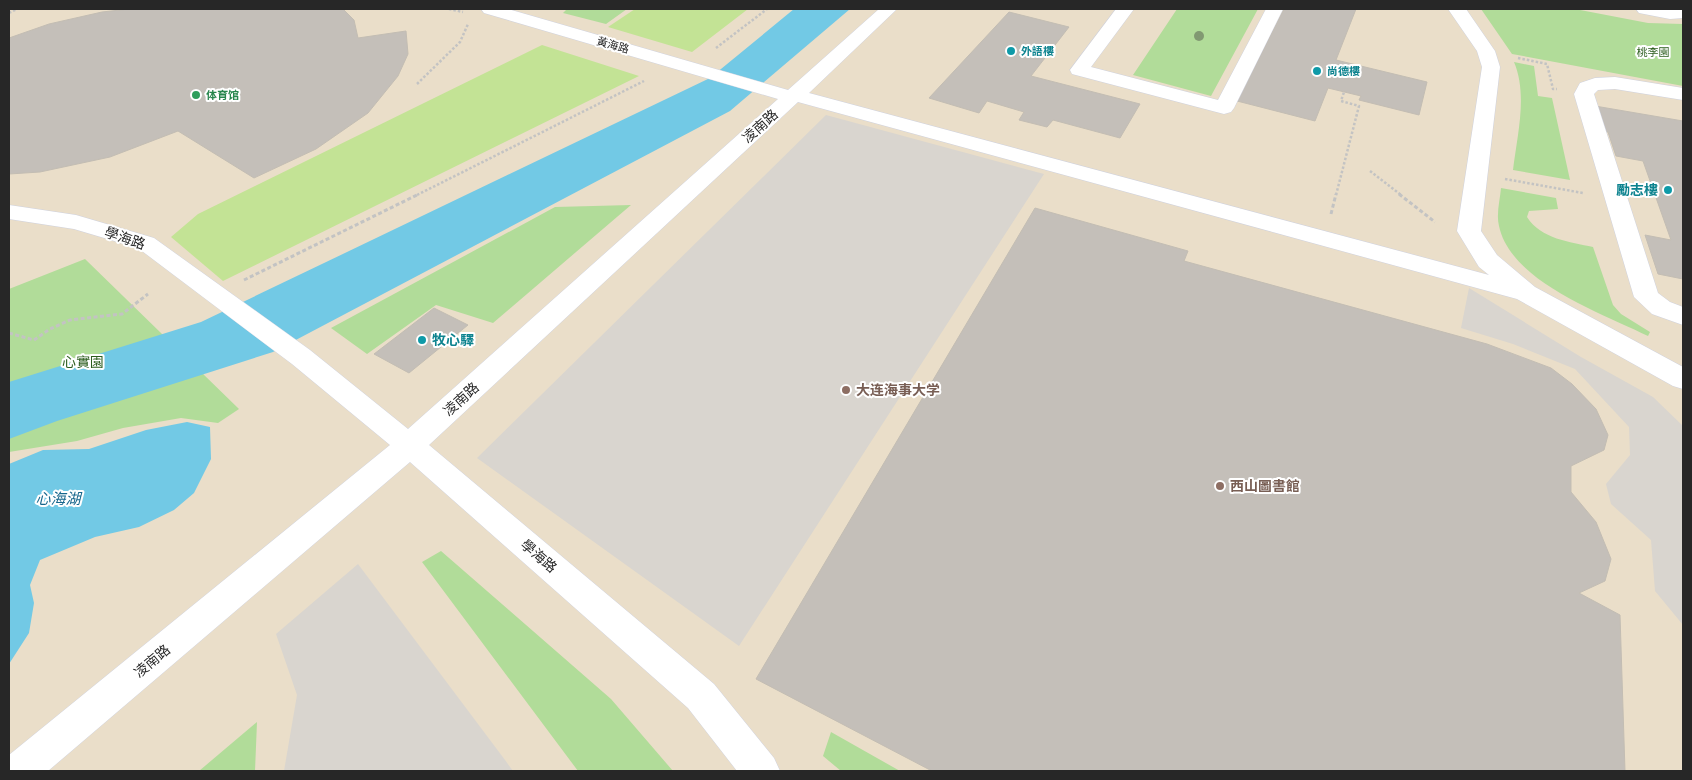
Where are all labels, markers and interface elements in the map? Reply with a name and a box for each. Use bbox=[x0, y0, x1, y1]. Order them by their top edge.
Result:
street label: 黃海路 bbox=[595, 35, 631, 56]
marker: 外語樓 bbox=[1005, 45, 1017, 57]
place label: 外語樓 bbox=[1021, 45, 1054, 58]
park label: 桃李園 bbox=[1637, 46, 1670, 59]
marker: 尚德樓 bbox=[1311, 65, 1323, 77]
place label: 尚德樓 bbox=[1327, 65, 1360, 78]
marker: 体育馆 bbox=[190, 89, 202, 101]
place label: 体育馆 bbox=[206, 89, 239, 102]
street label: 凌南路 bbox=[739, 106, 782, 147]
place label: 勵志樓 bbox=[1616, 182, 1658, 199]
marker: 勵志樓 bbox=[1662, 184, 1674, 196]
street label: 學海路 bbox=[102, 224, 147, 253]
place label: 牧心驛 bbox=[432, 332, 474, 349]
marker: 牧心驛 bbox=[416, 334, 428, 346]
park label: 心實園 bbox=[62, 354, 104, 371]
street label: 凌南路 bbox=[440, 379, 483, 420]
place label: 大连海事大学 bbox=[856, 382, 940, 399]
marker: 大连海事大学 bbox=[840, 384, 852, 396]
place label: 西山圖書館 bbox=[1230, 478, 1300, 495]
marker: 西山圖書館 bbox=[1214, 480, 1226, 492]
water label: 心海湖 bbox=[35, 490, 82, 508]
street label: 學海路 bbox=[517, 536, 560, 577]
street label: 凌南路 bbox=[131, 641, 174, 681]

